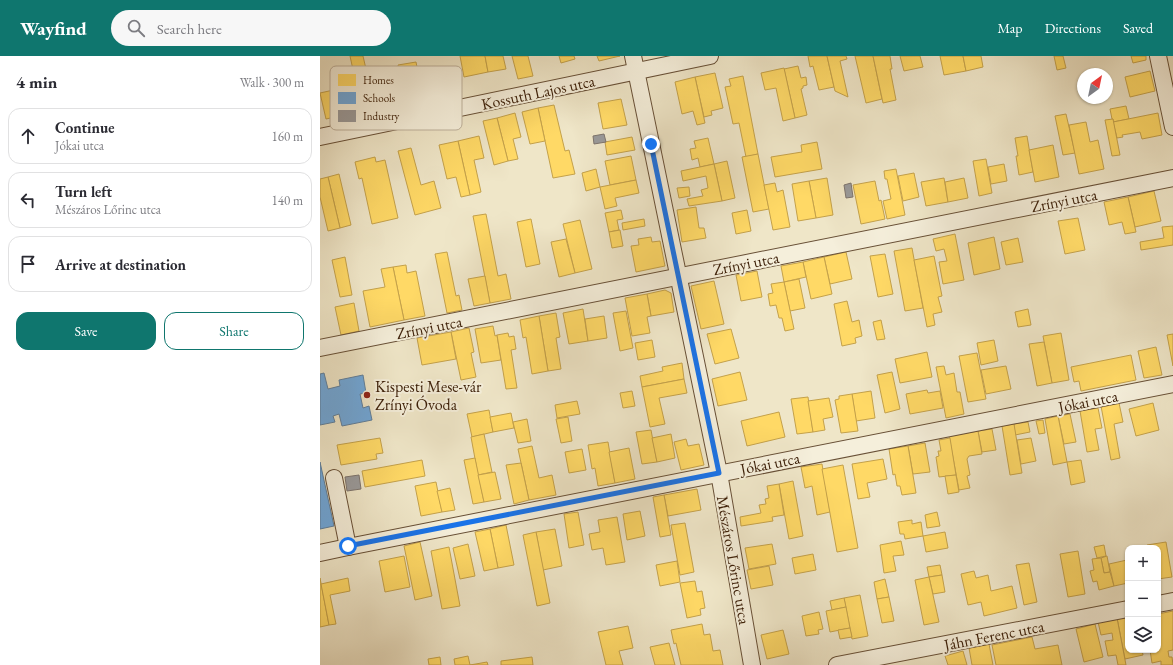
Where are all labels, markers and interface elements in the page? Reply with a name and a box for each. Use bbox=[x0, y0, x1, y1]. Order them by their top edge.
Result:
search box bbox=[111, 10, 391, 46]
text: Wayfind bbox=[20, 16, 87, 41]
icon: search bbox=[125, 17, 147, 39]
text: Search here bbox=[157, 19, 222, 38]
text: Map bbox=[997, 19, 1023, 37]
text: Directions bbox=[1045, 19, 1101, 37]
text: Saved bbox=[1123, 19, 1153, 37]
legend bbox=[330, 66, 462, 130]
north arrow bbox=[1077, 68, 1113, 104]
street label: Kossuth Lajos utca bbox=[479, 70, 597, 115]
text: 4 min bbox=[16, 71, 57, 93]
text: Homes bbox=[363, 73, 394, 87]
text: Walk · 300 m bbox=[240, 74, 304, 91]
text: Schools bbox=[363, 91, 396, 105]
text: Industry bbox=[363, 109, 400, 123]
text: Continue bbox=[55, 118, 115, 137]
icon: ahead bbox=[17, 125, 39, 147]
text: 160 m bbox=[272, 128, 303, 145]
route end bbox=[642, 135, 660, 153]
text: Jókai utca bbox=[55, 137, 104, 154]
text: Turn left bbox=[55, 182, 112, 201]
street label: Zrínyi utca bbox=[1029, 184, 1100, 217]
icon: left bbox=[17, 189, 39, 211]
text: 140 m bbox=[272, 192, 303, 209]
text: Mészáros Lőrinc utca bbox=[55, 201, 161, 218]
street label: Zrínyi utca bbox=[711, 247, 782, 280]
icon: arrive bbox=[17, 253, 39, 275]
text: Arrive at destination bbox=[55, 255, 186, 274]
street label: Zrínyi utca bbox=[394, 311, 465, 344]
button: Save bbox=[16, 312, 156, 350]
button: Share bbox=[164, 312, 304, 350]
place label: Kispesti Mese-vár Zrínyi Óvoda bbox=[375, 376, 482, 415]
street label: Jókai utca bbox=[1055, 385, 1120, 418]
marker: Kispesti Mese-vár Zrínyi Óvoda bbox=[362, 390, 372, 400]
street label: Jókai utca bbox=[737, 447, 802, 480]
street label: Mészáros Lőrinc utca bbox=[712, 494, 755, 627]
route start bbox=[339, 537, 357, 555]
map controls bbox=[1125, 545, 1161, 653]
button: + bbox=[1125, 545, 1161, 581]
button: − bbox=[1125, 581, 1161, 617]
street label: Jáhn Ferenc utca bbox=[940, 615, 1047, 656]
button: layers bbox=[1125, 617, 1161, 653]

